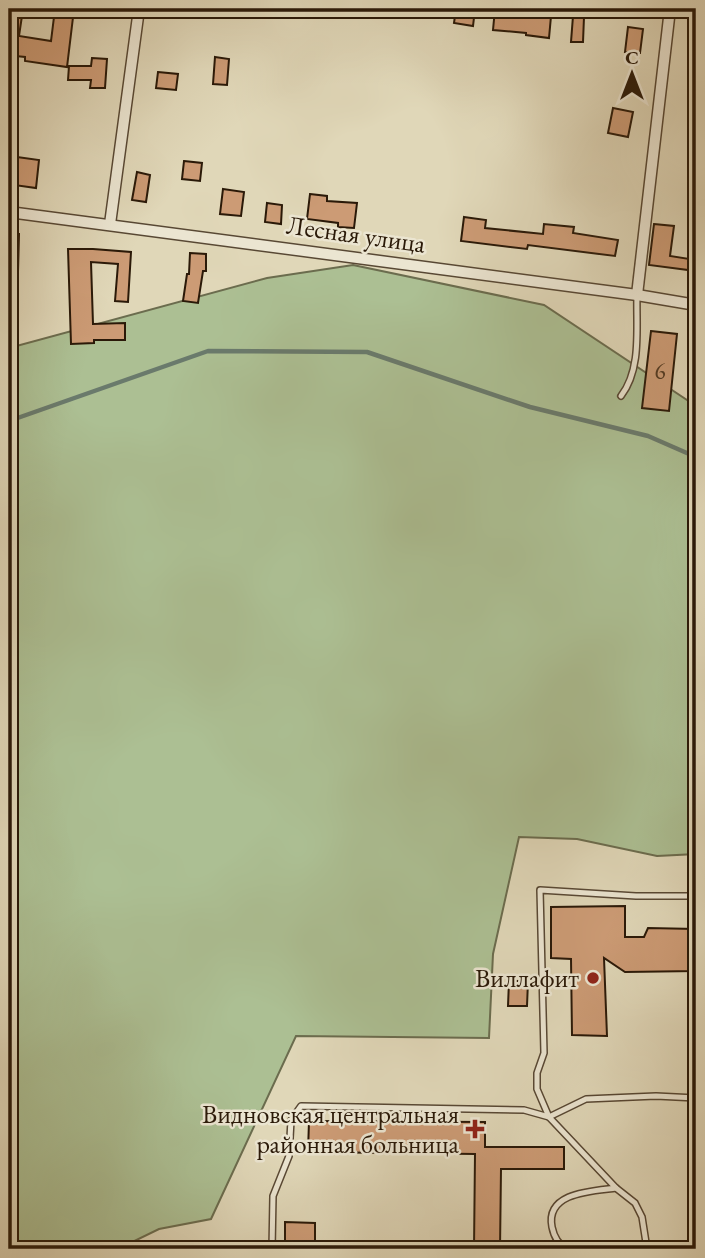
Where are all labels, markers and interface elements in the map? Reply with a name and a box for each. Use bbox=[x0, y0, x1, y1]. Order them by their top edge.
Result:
north arrow bbox=[596, 38, 666, 108]
text: С bbox=[625, 45, 639, 70]
street label: Лесная улица bbox=[284, 207, 428, 261]
house number: 6 bbox=[654, 356, 666, 386]
place label: Виллафит bbox=[475, 961, 579, 995]
marker: Виллафит bbox=[585, 970, 601, 986]
place label: Видновская центральная районная больница bbox=[202, 1097, 460, 1161]
marker: Видновская центральная районная больница bbox=[465, 1119, 485, 1139]

